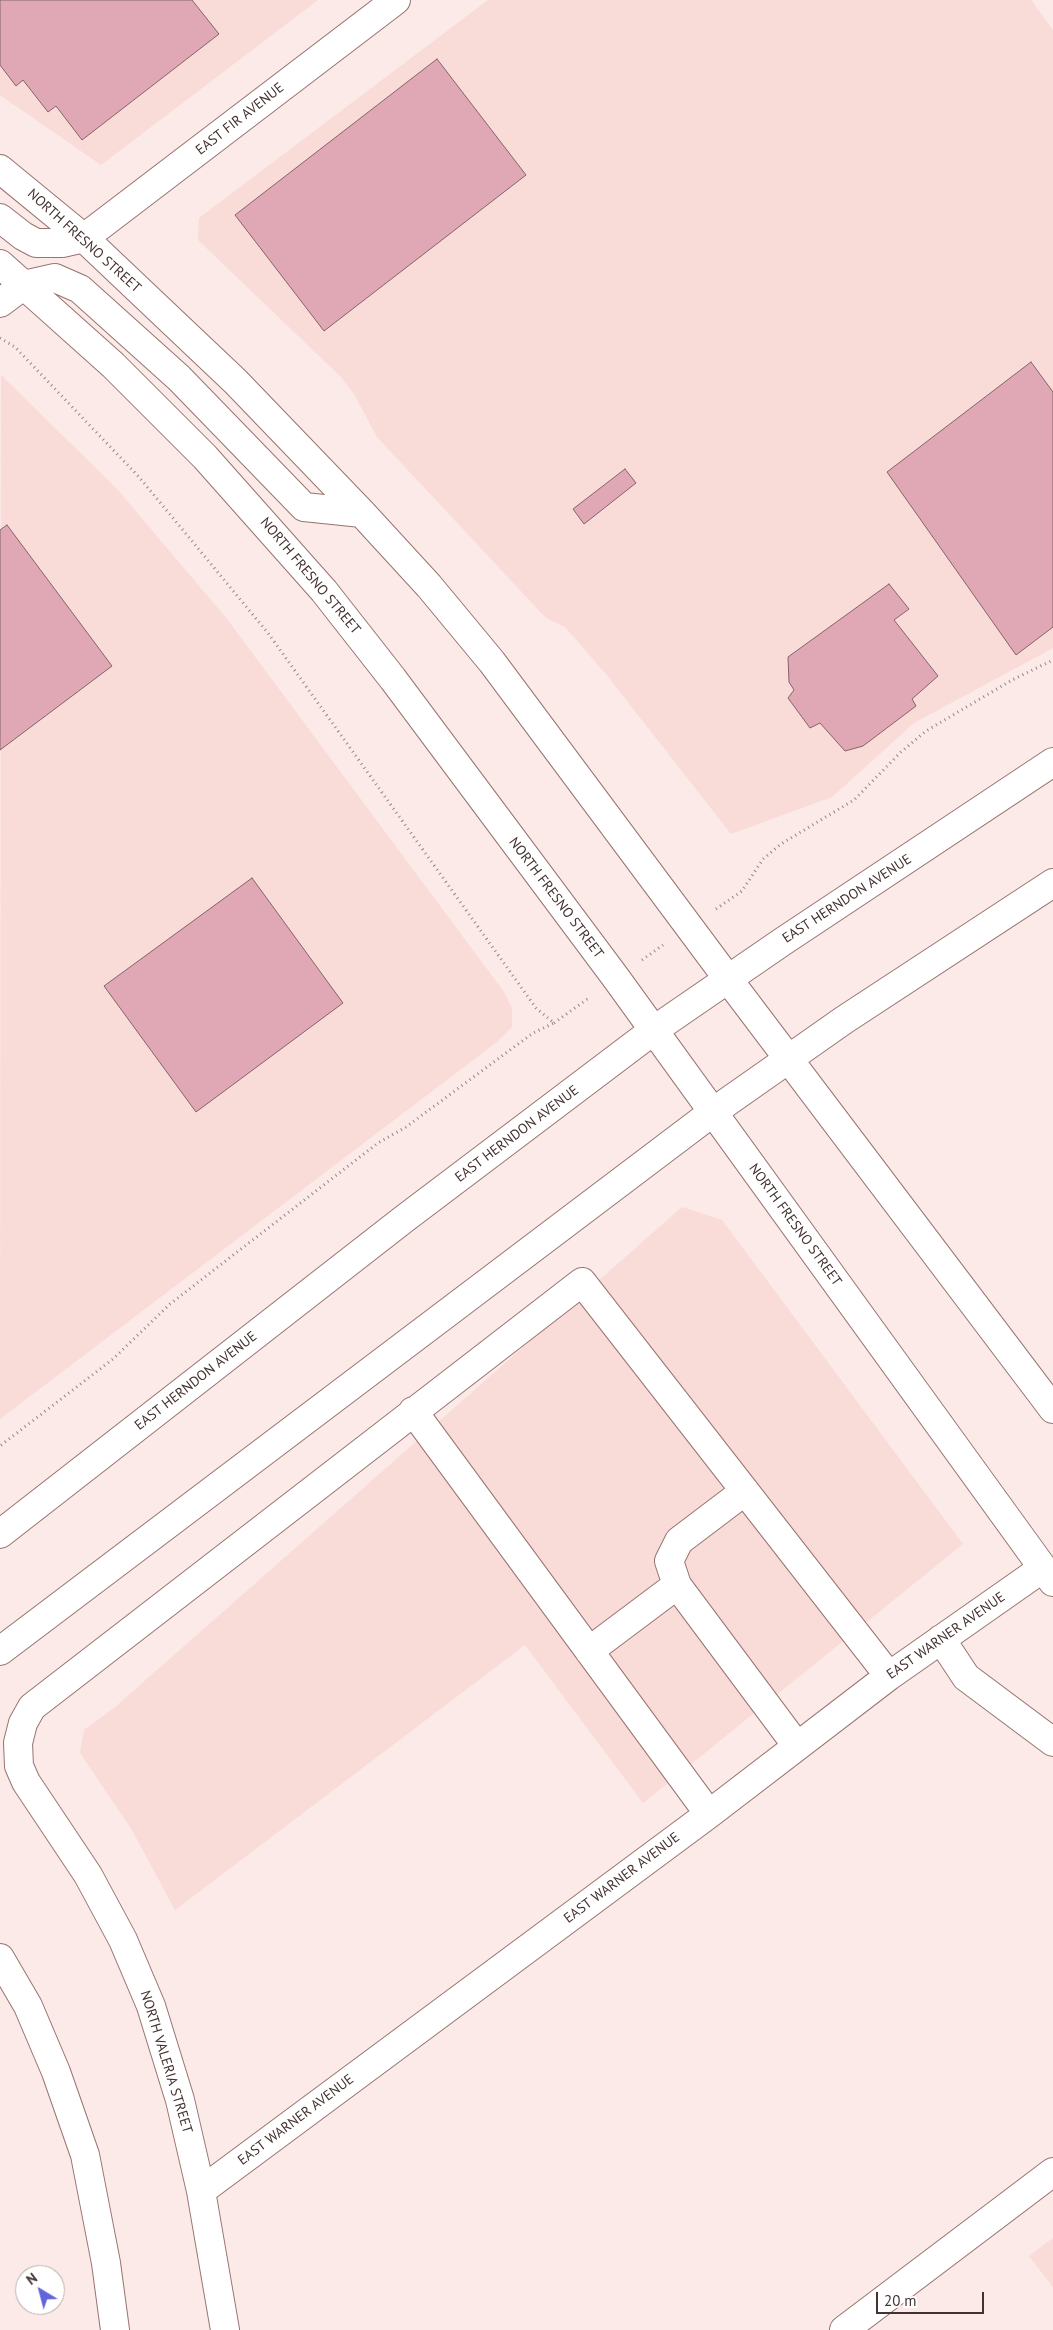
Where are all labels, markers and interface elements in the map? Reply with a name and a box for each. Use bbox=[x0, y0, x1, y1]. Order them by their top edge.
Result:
street label: EAST FIR AVENUE bbox=[193, 79, 287, 159]
street label: NORTH FRESNO STREET bbox=[24, 186, 144, 296]
street label: NORTH FRESNO STREET bbox=[256, 514, 364, 638]
street label: NORTH FRESNO STREET bbox=[505, 834, 607, 962]
street label: EAST HERNDON AVENUE bbox=[779, 851, 915, 947]
street label: EAST HERNDON AVENUE bbox=[452, 1082, 582, 1186]
street label: NORTH FRESNO STREET bbox=[745, 1161, 845, 1289]
street label: EAST HERNDON AVENUE bbox=[132, 1328, 260, 1434]
street label: EAST WARNER AVENUE bbox=[884, 1589, 1008, 1683]
street label: EAST WARNER AVENUE bbox=[561, 1829, 683, 1927]
street label: NORTH VALERIA STREET bbox=[136, 1989, 196, 2135]
street label: EAST WARNER AVENUE bbox=[235, 2071, 357, 2169]
north arrow bbox=[15, 2265, 65, 2315]
text: N bbox=[22, 2269, 41, 2289]
scale bar bbox=[878, 2282, 986, 2314]
text: 20 m bbox=[884, 2291, 917, 2310]

